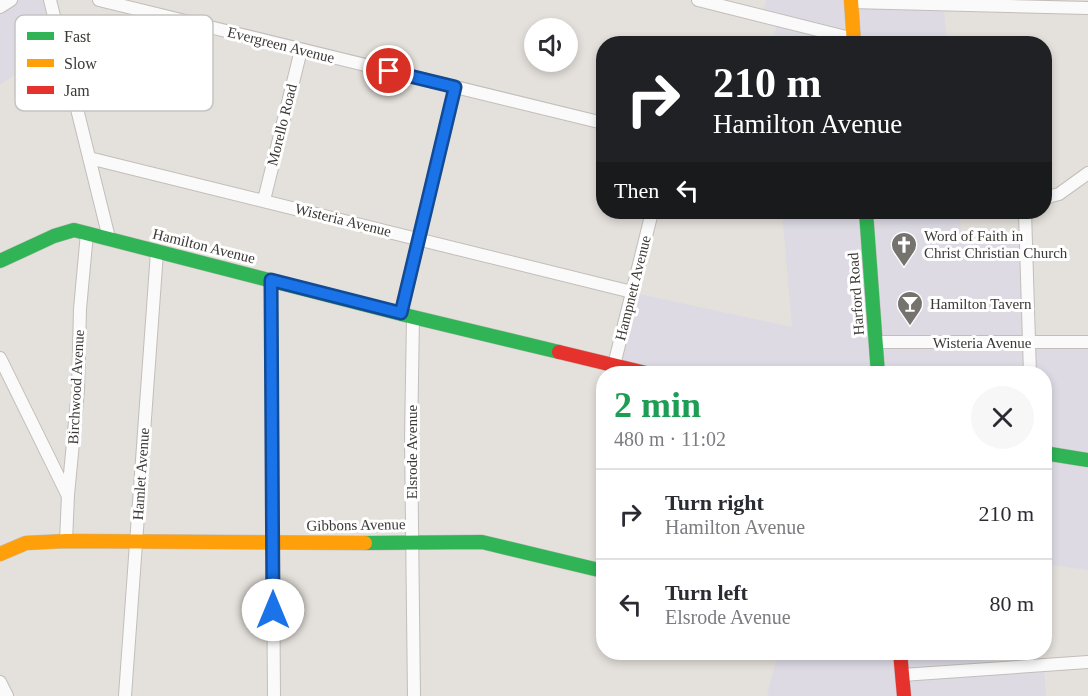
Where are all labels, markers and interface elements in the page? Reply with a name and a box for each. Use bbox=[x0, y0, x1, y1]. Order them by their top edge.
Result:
legend bbox=[15, 15, 213, 111]
map controls bbox=[524, 18, 578, 72]
button: sound bbox=[524, 18, 578, 72]
street label: Evergreen Avenue bbox=[226, 24, 337, 66]
text: Fast bbox=[64, 28, 91, 45]
pin bbox=[363, 45, 414, 96]
icon: arrive bbox=[372, 54, 405, 87]
text: Slow bbox=[64, 55, 97, 72]
icon: right bbox=[614, 60, 692, 138]
text: 210 m bbox=[713, 60, 822, 106]
text: Jam bbox=[64, 82, 90, 99]
street label: Morello Road bbox=[264, 82, 300, 168]
text: Hamilton Avenue bbox=[713, 109, 902, 139]
icon: left bbox=[671, 174, 704, 207]
text: Then bbox=[614, 178, 659, 203]
street label: Wisteria Avenue bbox=[293, 200, 393, 240]
street label: Hamilton Avenue bbox=[151, 226, 257, 267]
place label: Word of Faith in Christ Christian Church bbox=[924, 228, 1068, 261]
church icon: Word of Faith in Christ Christian Church bbox=[889, 230, 919, 268]
street label: Hampnett Avenue bbox=[612, 234, 654, 342]
street label: Harford Road bbox=[845, 252, 867, 336]
bar icon: Hamilton Tavern bbox=[895, 289, 925, 327]
place label: Hamilton Tavern bbox=[930, 296, 1032, 312]
street label: Birchwood Avenue bbox=[65, 329, 87, 445]
street label: Wisteria Avenue bbox=[933, 335, 1032, 351]
text: 2 min bbox=[614, 385, 701, 425]
button: close bbox=[971, 386, 1034, 449]
street label: Elsrode Avenue bbox=[404, 405, 420, 499]
street label: Hamlet Avenue bbox=[130, 427, 152, 521]
text: 480 m · 11:02 bbox=[614, 428, 726, 450]
text: Turn right bbox=[665, 490, 764, 515]
icon: right bbox=[614, 498, 647, 531]
text: 210 m bbox=[978, 501, 1034, 526]
street label: Gibbons Avenue bbox=[306, 516, 406, 534]
text: Hamilton Avenue bbox=[665, 516, 805, 538]
position arrow bbox=[241, 578, 305, 642]
text: Turn left bbox=[665, 580, 748, 605]
icon: left bbox=[614, 588, 647, 621]
text: 80 m bbox=[989, 591, 1034, 616]
text: Elsrode Avenue bbox=[665, 606, 791, 628]

